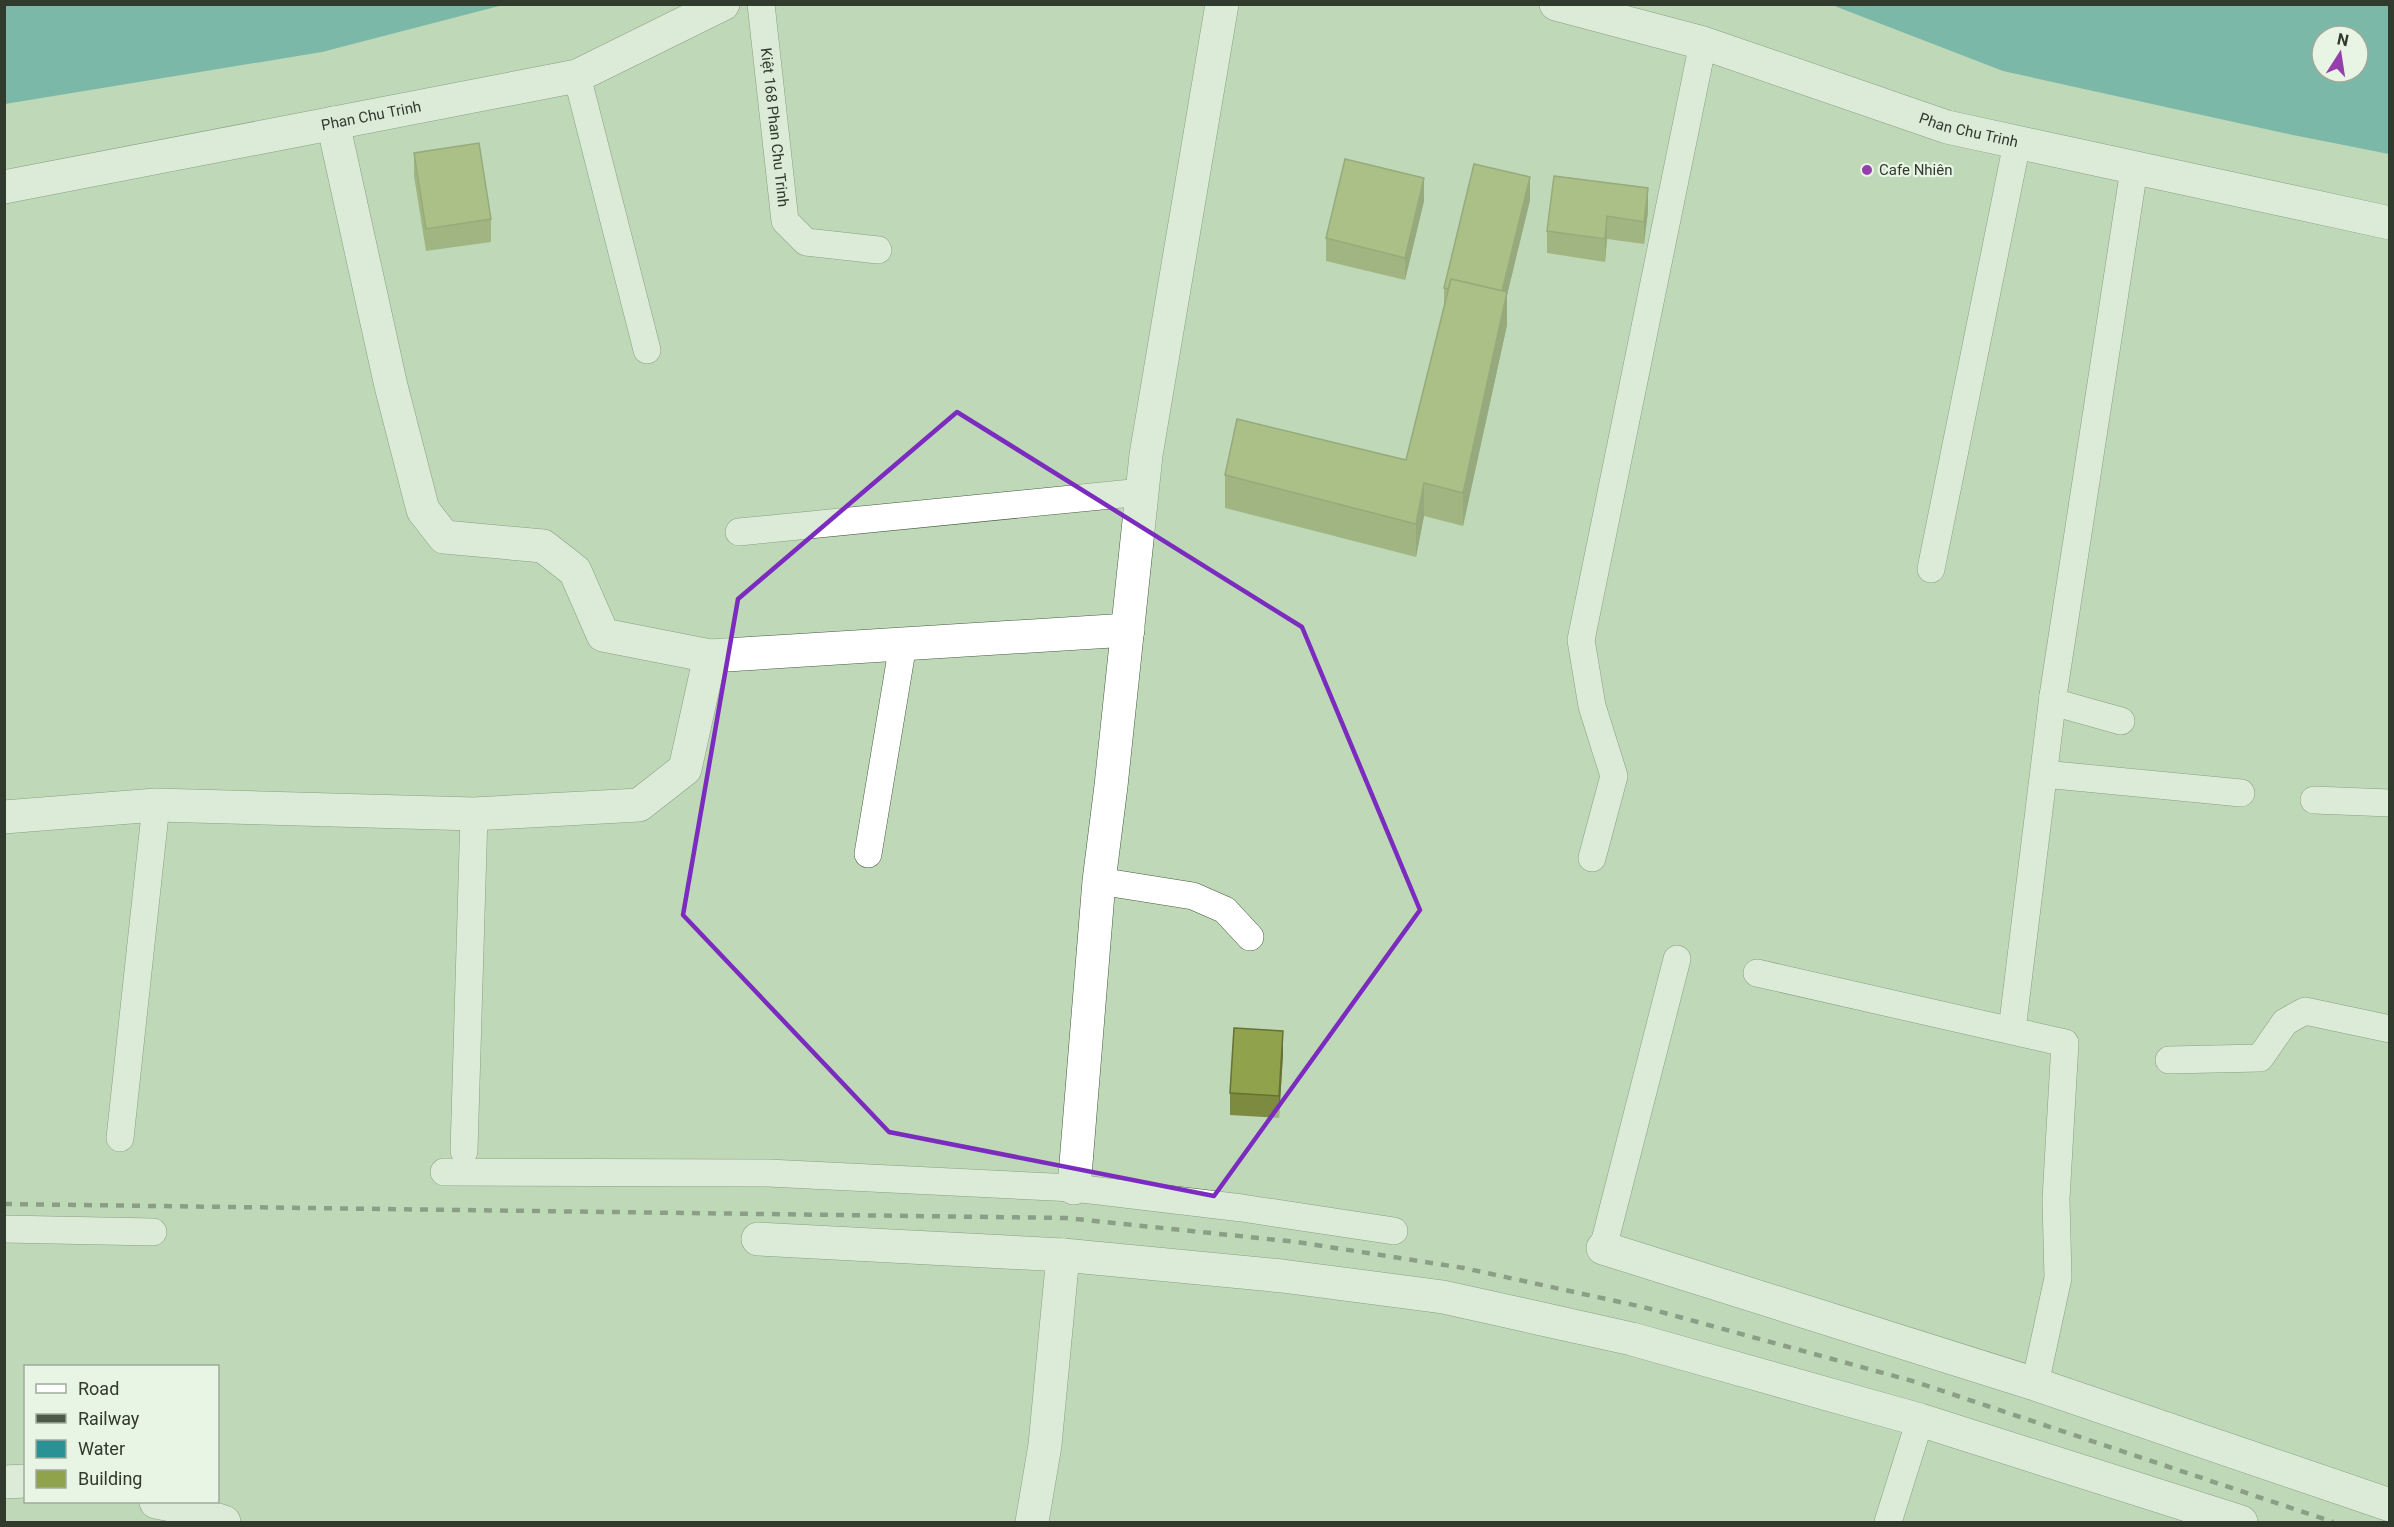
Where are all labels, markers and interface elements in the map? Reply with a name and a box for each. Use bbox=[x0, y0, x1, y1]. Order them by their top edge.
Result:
north arrow bbox=[2310, 24, 2370, 84]
text: N bbox=[2336, 29, 2351, 50]
street label: Kiệt 168 Phan Chu Trinh bbox=[757, 47, 792, 208]
street label: Phan Chu Trinh bbox=[320, 97, 423, 134]
street label: Phan Chu Trinh bbox=[1917, 109, 2020, 151]
place label: Cafe Nhiên bbox=[1879, 161, 1952, 179]
marker: Cafe Nhiên bbox=[1860, 163, 1874, 177]
legend bbox=[24, 1365, 219, 1503]
text: Road bbox=[78, 1378, 119, 1399]
text: Railway bbox=[78, 1408, 140, 1429]
text: Water bbox=[78, 1438, 125, 1459]
text: Building bbox=[78, 1468, 142, 1489]

